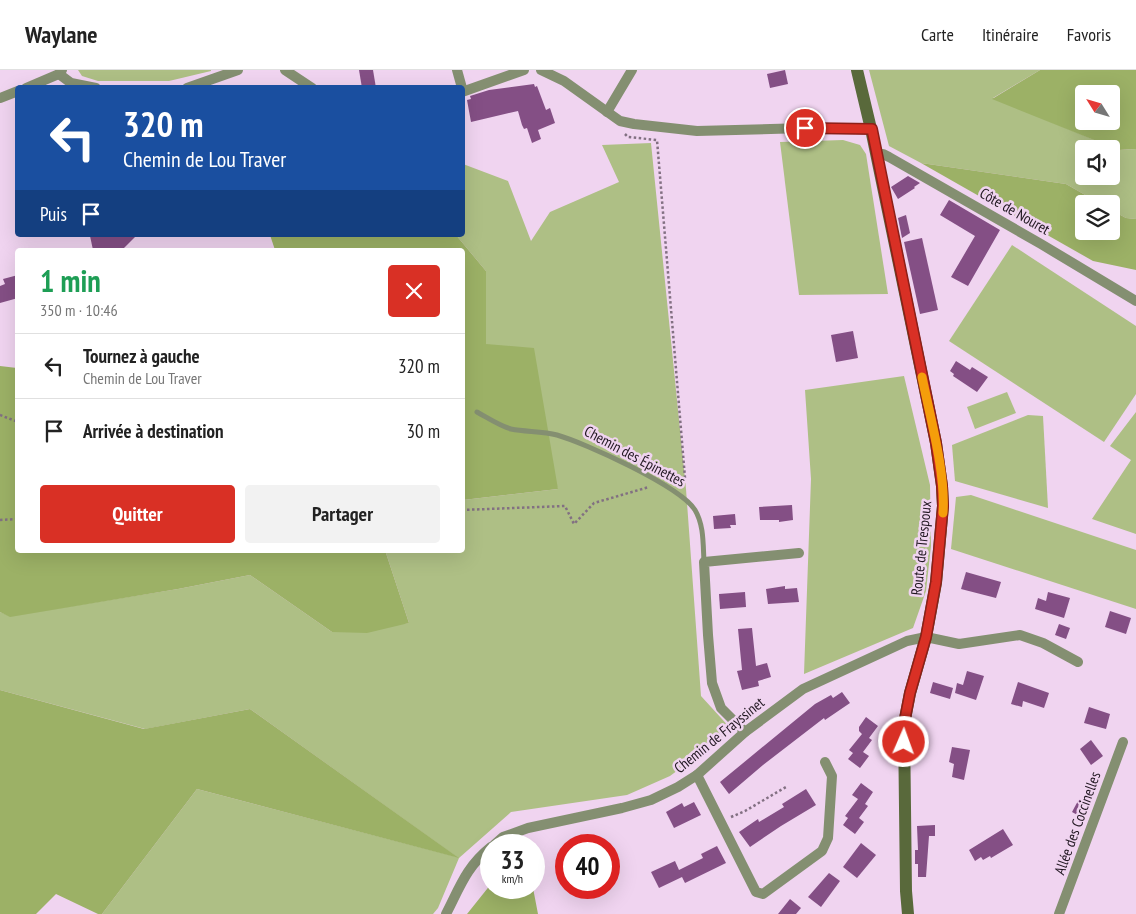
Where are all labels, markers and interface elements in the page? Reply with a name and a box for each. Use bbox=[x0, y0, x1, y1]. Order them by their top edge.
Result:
text: Waylane bbox=[25, 19, 98, 50]
text: Carte bbox=[921, 23, 954, 46]
text: Itinéraire bbox=[982, 23, 1039, 46]
text: Favoris bbox=[1067, 23, 1111, 46]
north arrow bbox=[1075, 85, 1120, 130]
map controls bbox=[1075, 85, 1120, 240]
text: 320 m bbox=[123, 101, 204, 147]
icon: left bbox=[40, 105, 105, 170]
pin bbox=[784, 107, 826, 149]
icon: arrive bbox=[791, 114, 819, 142]
button: sound bbox=[1075, 140, 1120, 185]
text: Chemin de Lou Traver bbox=[123, 145, 286, 173]
street label: Côte de Nouret bbox=[977, 183, 1053, 239]
button: layers bbox=[1075, 195, 1120, 240]
icon: arrive bbox=[77, 200, 105, 228]
text: Puis bbox=[40, 202, 67, 226]
text: 1 min bbox=[40, 261, 101, 300]
button: close bbox=[388, 265, 440, 317]
text: 350 m · 10:46 bbox=[40, 300, 118, 320]
text: Tournez à gauche bbox=[83, 344, 200, 368]
icon: left bbox=[40, 352, 68, 380]
text: 320 m bbox=[398, 354, 440, 378]
text: Chemin de Lou Traver bbox=[83, 368, 202, 388]
icon: arrive bbox=[40, 417, 68, 445]
text: Arrivée à destination bbox=[83, 419, 224, 443]
text: 30 m bbox=[407, 419, 440, 443]
street label: Chemin des Épinettes bbox=[581, 421, 689, 491]
button: Quitter bbox=[40, 485, 235, 543]
button: Partager bbox=[245, 485, 440, 543]
street label: Route de Trespoux bbox=[907, 500, 935, 596]
street label: Chemin de Frayssinet bbox=[670, 693, 768, 777]
position arrow bbox=[877, 715, 929, 767]
street label: Allée des Coccinelles bbox=[1050, 769, 1104, 877]
speed limit sign: 40 bbox=[555, 834, 620, 899]
text: 33 bbox=[501, 844, 524, 876]
text: km/h bbox=[502, 871, 523, 886]

